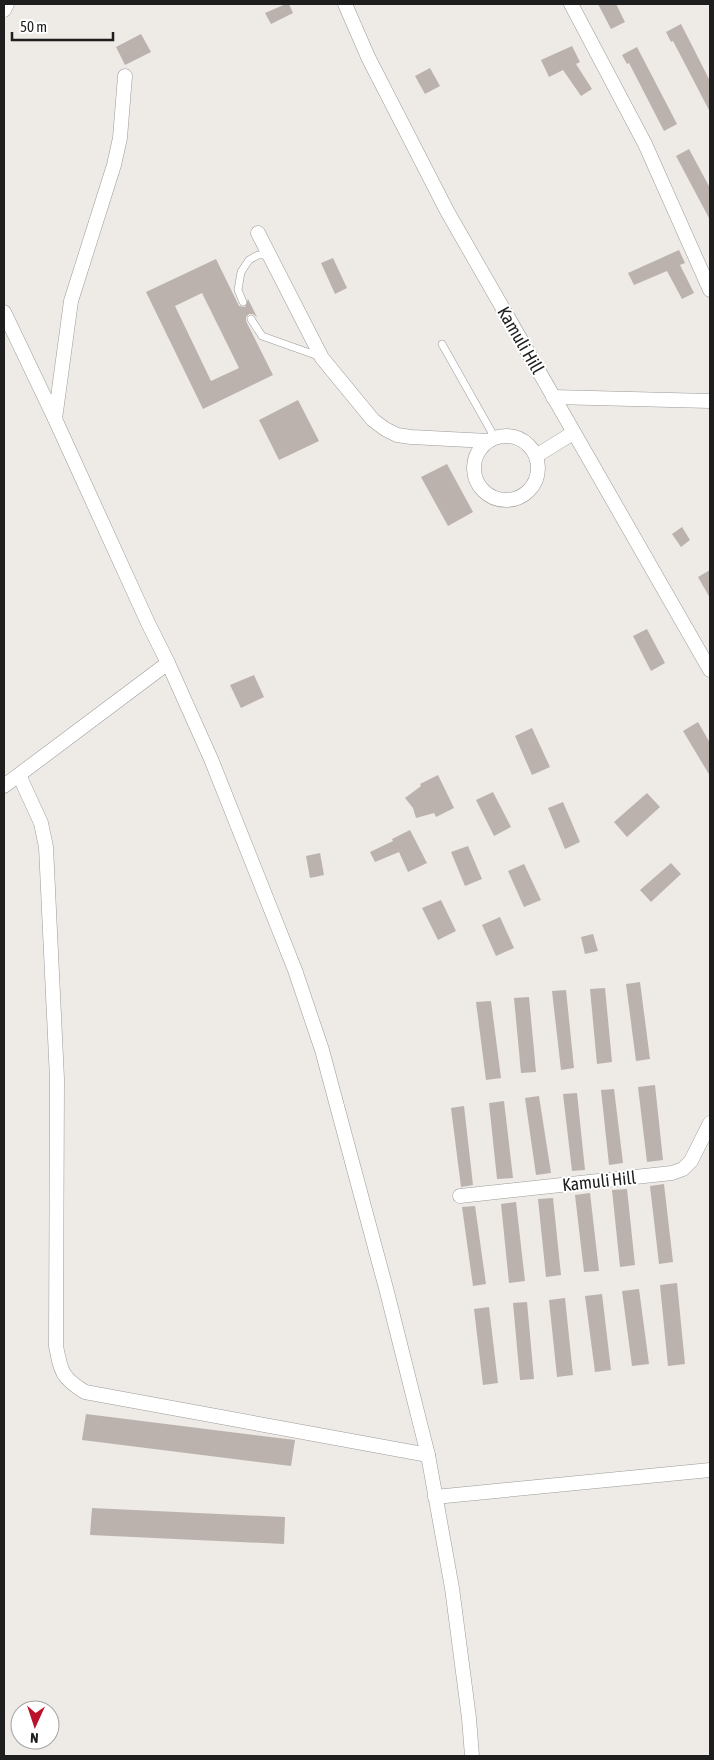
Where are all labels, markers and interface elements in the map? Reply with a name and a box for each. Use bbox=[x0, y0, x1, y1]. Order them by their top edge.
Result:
scale bar bbox=[12, 10, 114, 42]
text: 50 m bbox=[20, 18, 47, 35]
street label: Kamuli Hill bbox=[493, 303, 549, 377]
street label: Kamuli Hill bbox=[561, 1167, 637, 1195]
north arrow bbox=[10, 1700, 60, 1750]
text: N bbox=[30, 1730, 39, 1746]

